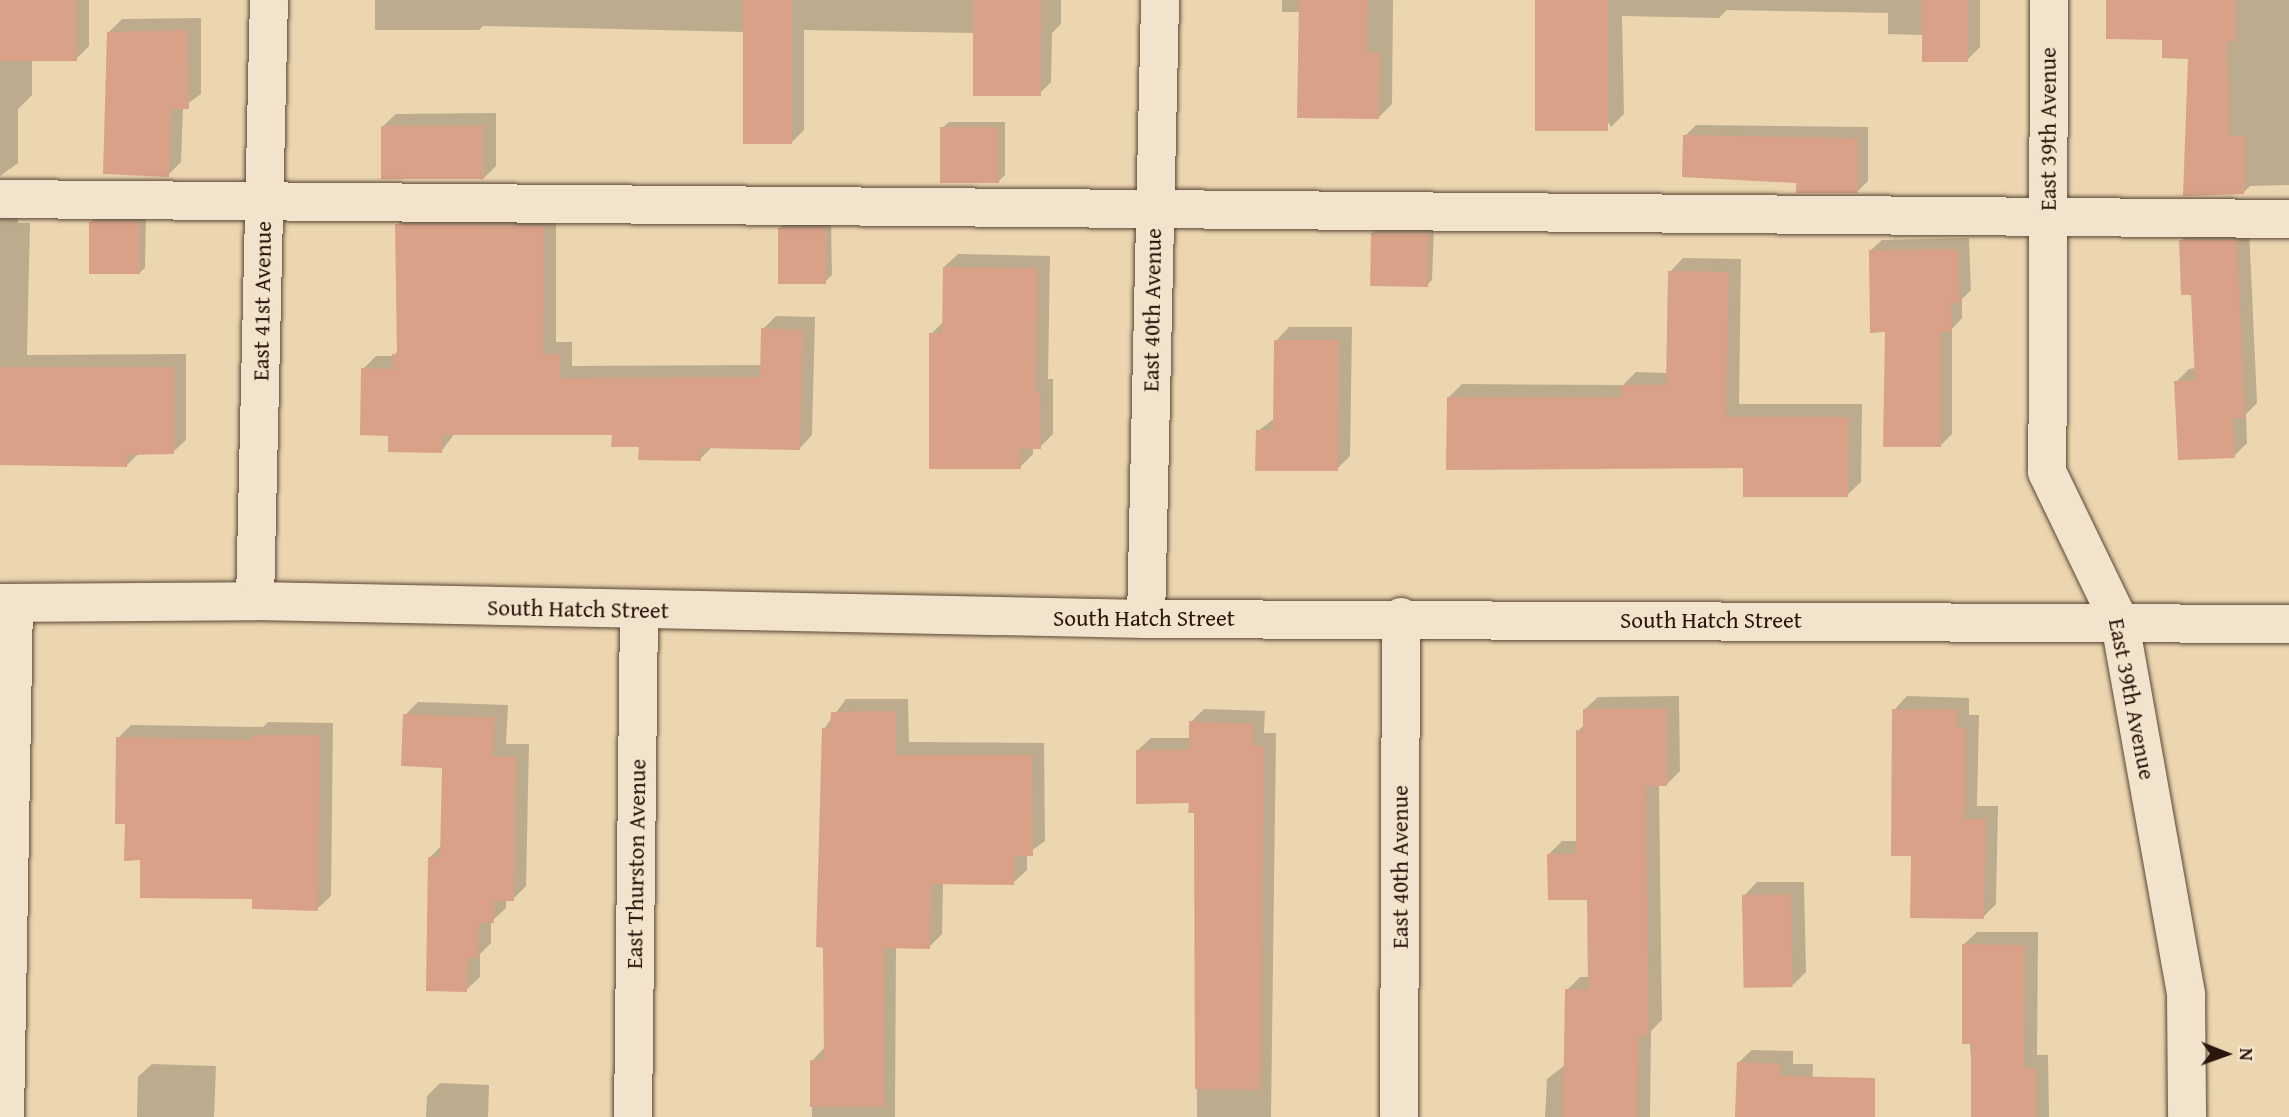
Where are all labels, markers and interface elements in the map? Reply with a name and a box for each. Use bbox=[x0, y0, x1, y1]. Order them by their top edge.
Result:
street label: East 39th Avenue bbox=[2034, 47, 2062, 211]
street label: East 41st Avenue bbox=[247, 221, 277, 381]
street label: East 40th Avenue bbox=[1137, 228, 1167, 392]
street label: South Hatch Street bbox=[487, 594, 669, 624]
street label: South Hatch Street bbox=[1053, 604, 1235, 632]
street label: South Hatch Street bbox=[1620, 606, 1802, 634]
street label: East 39th Avenue bbox=[2103, 616, 2161, 782]
street label: East Thurston Avenue bbox=[620, 759, 652, 969]
street label: East 40th Avenue bbox=[1386, 785, 1414, 949]
north arrow bbox=[2191, 1019, 2261, 1089]
text: N bbox=[2233, 1048, 2261, 1061]

